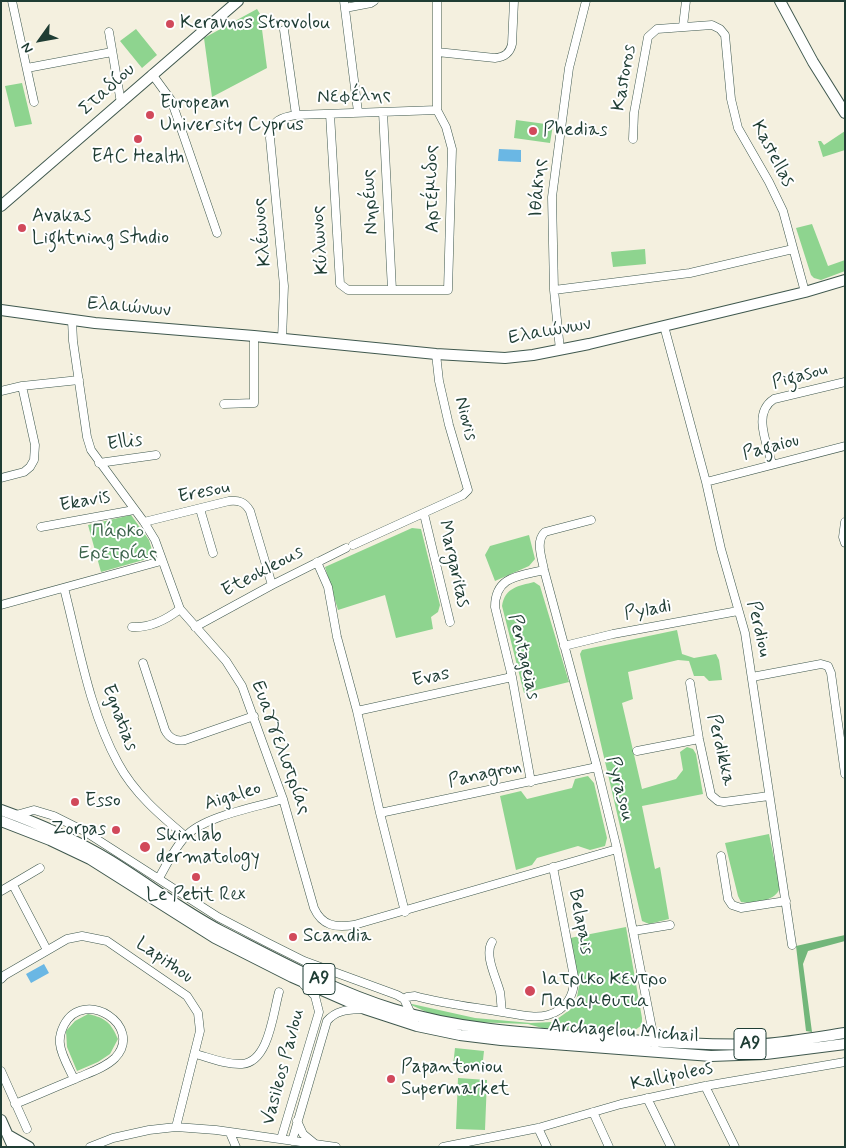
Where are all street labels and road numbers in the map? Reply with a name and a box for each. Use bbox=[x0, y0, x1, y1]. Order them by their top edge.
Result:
street label: Kastoros bbox=[608, 43, 642, 113]
street label: Σταδίου bbox=[75, 59, 141, 121]
street label: Νεφέλης bbox=[317, 84, 391, 110]
street label: Kastellas bbox=[745, 117, 799, 191]
street label: Αρτέμιδος bbox=[421, 145, 445, 233]
street label: Ιθάκης bbox=[526, 158, 552, 218]
street label: Νηρέως bbox=[358, 169, 384, 235]
street label: Κλέωνος bbox=[249, 197, 277, 267]
street label: Κύλωνος bbox=[307, 205, 335, 275]
street label: Ελαιώνων bbox=[86, 293, 172, 323]
street label: Ελαιώνων bbox=[507, 314, 593, 350]
street label: Pigasou bbox=[770, 359, 830, 395]
street label: Niovis bbox=[448, 395, 482, 443]
street label: Ellis bbox=[106, 429, 144, 457]
street label: Pagaiou bbox=[740, 430, 802, 466]
street label: Eresou bbox=[176, 477, 232, 509]
street label: Ekavis bbox=[58, 486, 112, 518]
street label: Margaritas bbox=[432, 518, 474, 610]
street label: Eteokleous bbox=[218, 541, 308, 603]
street label: Pyladi bbox=[623, 596, 673, 626]
street label: Perdiou bbox=[741, 599, 775, 659]
street label: Pentageias bbox=[502, 612, 544, 702]
street label: Evas bbox=[410, 663, 452, 693]
street label: Ευαγγελιστρίας bbox=[245, 678, 315, 818]
street label: Egnatias bbox=[96, 682, 142, 754]
street label: Perdikka bbox=[701, 712, 739, 788]
street label: Pyrasou bbox=[600, 754, 638, 824]
street label: Panagron bbox=[446, 756, 524, 794]
street label: Aigaleo bbox=[202, 778, 264, 816]
street label: Belapais bbox=[563, 887, 597, 957]
street label: Lapithou bbox=[131, 933, 197, 989]
road number: A9 bbox=[303, 964, 335, 994]
street label: Vasileos Pavlou bbox=[258, 1006, 310, 1128]
street label: Archagelou Michail bbox=[548, 1015, 700, 1049]
road number: A9 bbox=[734, 1028, 766, 1060]
street label: Kallipoleos bbox=[629, 1057, 715, 1097]

